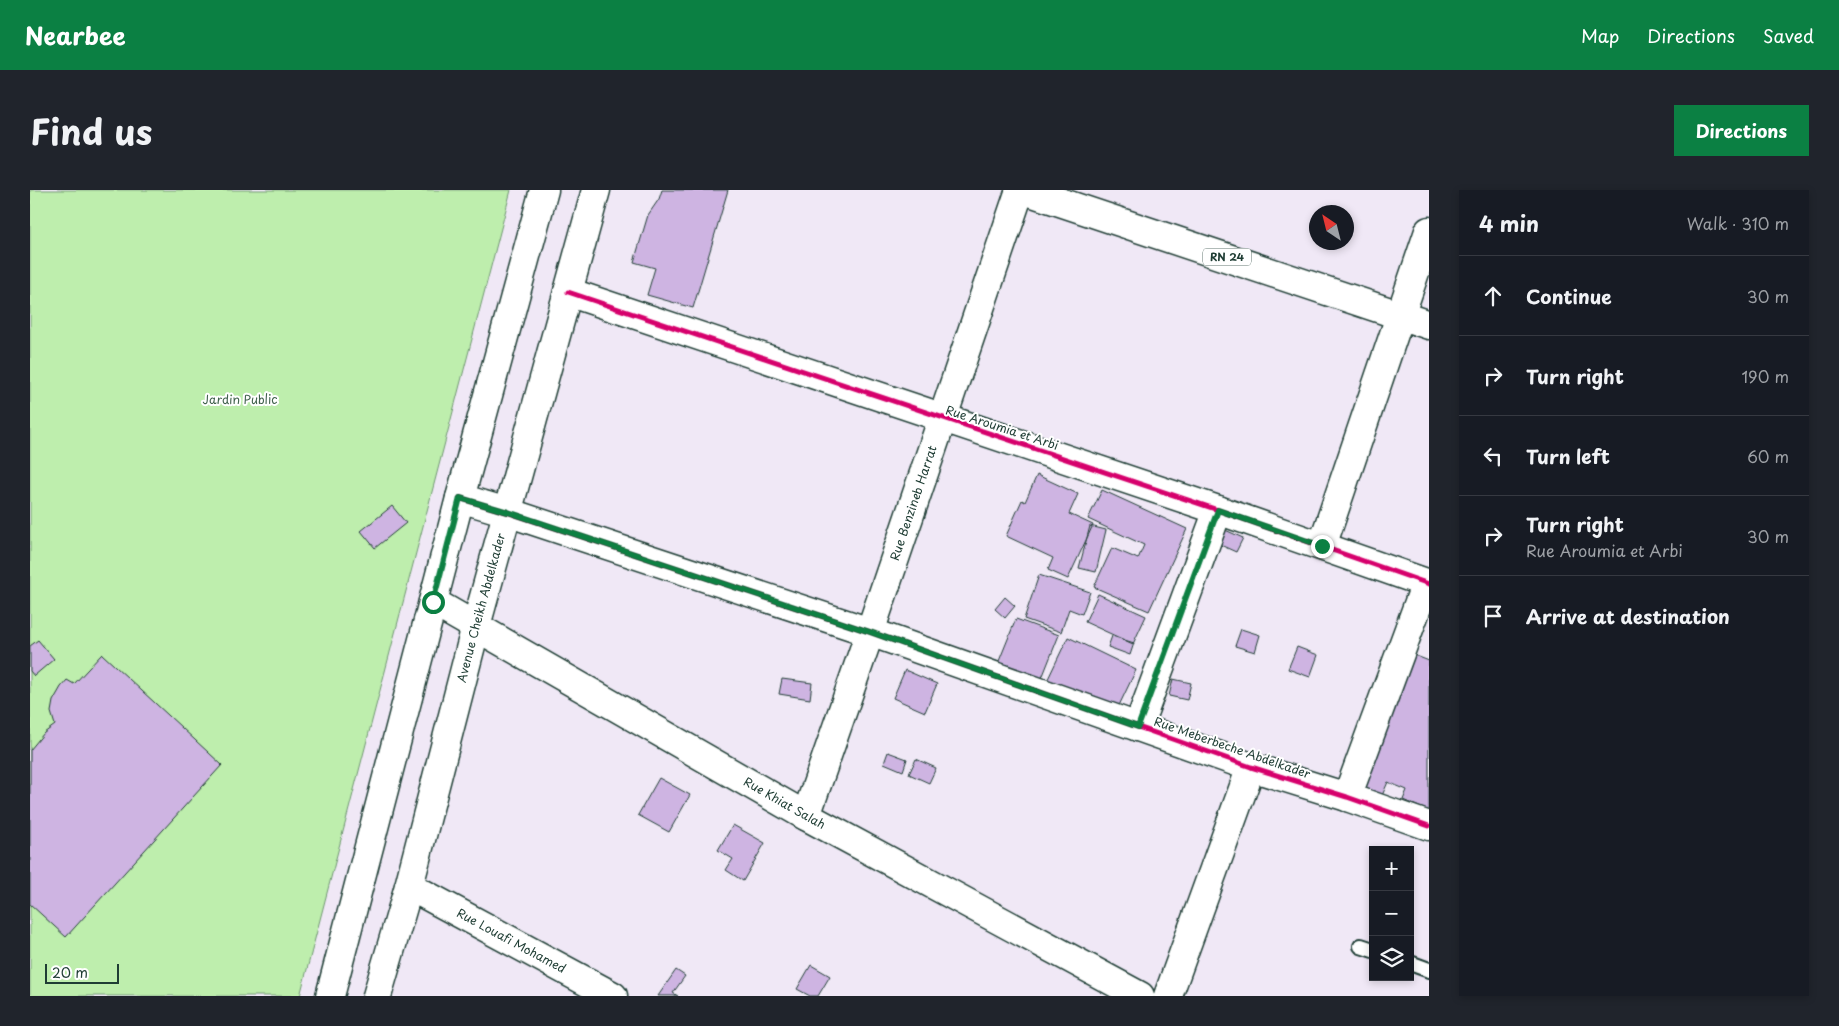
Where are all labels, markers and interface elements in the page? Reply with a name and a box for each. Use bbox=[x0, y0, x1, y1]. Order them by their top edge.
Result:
text: Nearbee bbox=[25, 17, 126, 53]
text: Map bbox=[1581, 22, 1619, 49]
text: Directions bbox=[1647, 22, 1735, 49]
text: Saved bbox=[1763, 22, 1814, 49]
text: Find us bbox=[30, 104, 152, 157]
button: Directions bbox=[1674, 105, 1809, 156]
north arrow bbox=[1309, 205, 1354, 250]
text: 4 min bbox=[1479, 207, 1539, 239]
text: Walk · 310 m bbox=[1687, 211, 1789, 235]
road number: RN 24 bbox=[1203, 248, 1251, 266]
icon: ahead bbox=[1479, 282, 1507, 310]
text: Continue bbox=[1526, 282, 1612, 310]
text: 30 m bbox=[1747, 284, 1789, 308]
icon: right bbox=[1479, 362, 1507, 390]
text: Turn right bbox=[1526, 362, 1624, 390]
text: 190 m bbox=[1741, 364, 1789, 388]
park label: Jardin Public bbox=[202, 390, 278, 408]
street label: Rue Aroumia et Arbi bbox=[944, 400, 1061, 454]
icon: left bbox=[1479, 442, 1507, 470]
text: Turn left bbox=[1526, 442, 1610, 470]
street label: Rue Benzineb Harrat bbox=[885, 443, 941, 563]
text: 60 m bbox=[1747, 444, 1789, 468]
text: Turn right bbox=[1526, 510, 1624, 538]
icon: right bbox=[1479, 522, 1507, 550]
text: 30 m bbox=[1747, 524, 1789, 548]
street label: Avenue Cheikh Abdelkader bbox=[452, 530, 509, 684]
route end bbox=[1311, 535, 1334, 558]
text: Rue Aroumia et Arbi bbox=[1526, 538, 1683, 562]
route start bbox=[422, 591, 445, 614]
icon: arrive bbox=[1479, 602, 1507, 630]
text: Arrive at destination bbox=[1526, 602, 1730, 630]
street label: Rue Meberbeche Abdelkader bbox=[1152, 712, 1313, 782]
street label: Rue Khiat Salah bbox=[741, 772, 829, 833]
map controls bbox=[1369, 846, 1414, 981]
button: + bbox=[1369, 846, 1414, 891]
button: − bbox=[1369, 891, 1414, 936]
street label: Rue Louafi Mohamed bbox=[454, 903, 569, 977]
button: layers bbox=[1369, 936, 1414, 981]
scale bar bbox=[45, 961, 119, 984]
text: 20 m bbox=[52, 962, 88, 983]

